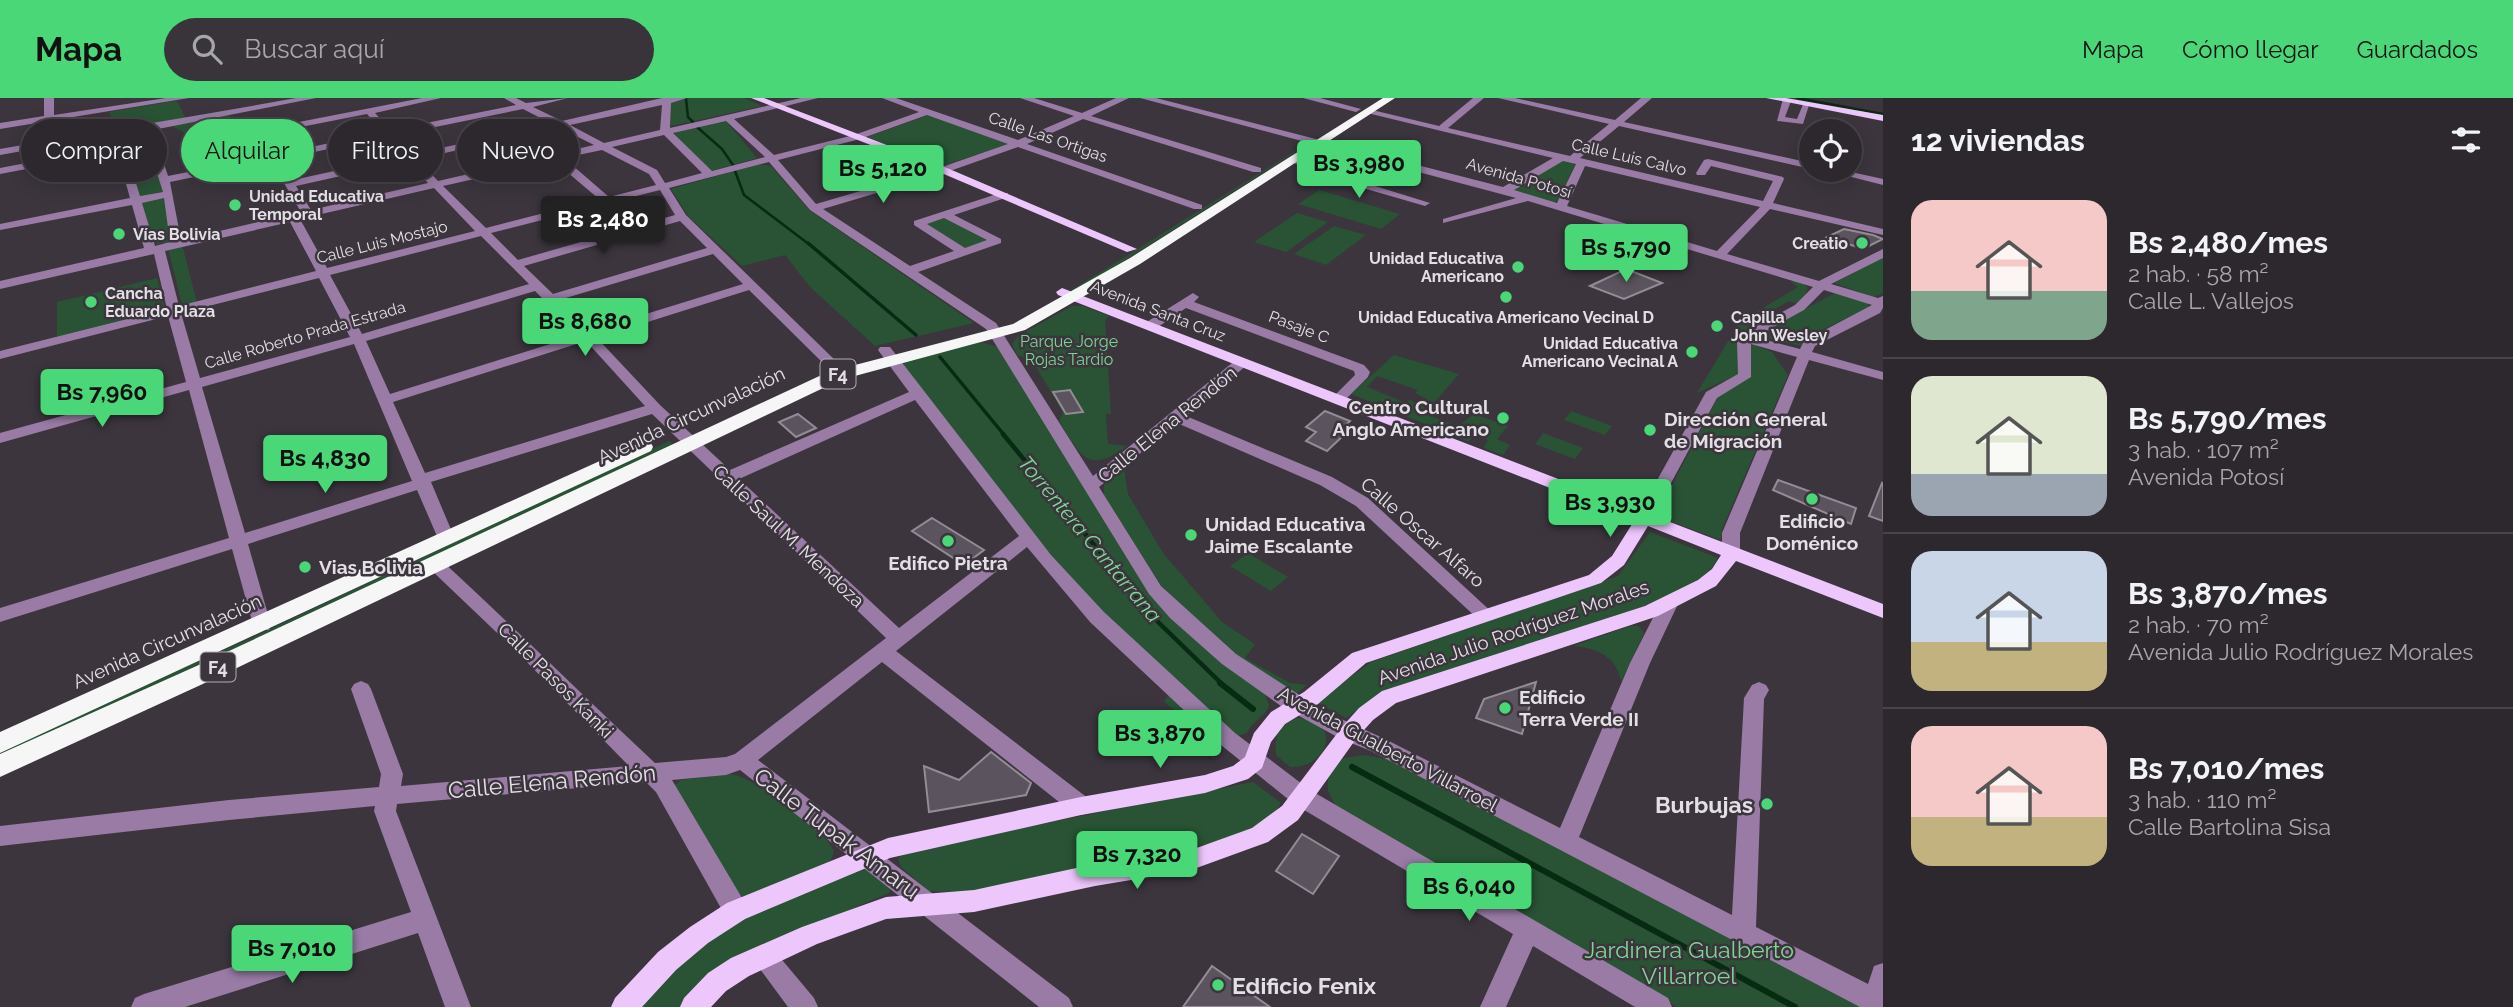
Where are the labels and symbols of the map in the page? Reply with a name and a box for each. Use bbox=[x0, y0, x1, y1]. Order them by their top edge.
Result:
street label: Calle Las Ortigas bbox=[986, 108, 1110, 166]
street label: Calle Luis Calvo bbox=[1570, 135, 1688, 179]
pin: Bs 3,980 bbox=[1287, 140, 1431, 200]
pin: Bs 5,120 bbox=[811, 146, 955, 205]
street label: Avenida Potosí bbox=[1464, 154, 1574, 202]
place label: Unidad Educativa Temporal bbox=[249, 187, 384, 224]
marker: Unidad Educativa Temporal bbox=[227, 197, 243, 213]
pin: Bs 2,480 bbox=[531, 197, 675, 256]
street label: Calle Luis Mostajo bbox=[315, 217, 449, 267]
place label: Vías Bolivia bbox=[133, 225, 220, 244]
pin: Bs 5,790 bbox=[1554, 225, 1698, 284]
marker: Vías Bolivia bbox=[111, 226, 127, 242]
place label: Creatio bbox=[1792, 234, 1848, 253]
marker: Creatio bbox=[1854, 235, 1870, 251]
place label: Unidad Educativa Americano bbox=[1369, 249, 1504, 286]
marker: Unidad Educativa Americano bbox=[1510, 259, 1526, 275]
street label: Avenida Santa Cruz bbox=[1088, 276, 1228, 346]
place label: Cancha Eduardo Plaza bbox=[105, 284, 215, 321]
marker: Unidad Educativa Americano Vecinal D bbox=[1498, 289, 1514, 305]
marker: Cancha Eduardo Plaza bbox=[83, 294, 99, 310]
street label: Calle Roberto Prada Estrada bbox=[202, 297, 408, 373]
pin: Bs 8,680 bbox=[513, 299, 657, 358]
street label: Pasaje C bbox=[1266, 307, 1332, 347]
place label: Unidad Educativa Americano Vecinal D bbox=[1358, 308, 1654, 327]
place label: Capilla John Wesley bbox=[1731, 308, 1828, 345]
marker: Capilla John Wesley bbox=[1709, 318, 1725, 334]
park label: Parque Jorge Rojas Tardio bbox=[1020, 332, 1118, 369]
place label: Unidad Educativa Americano Vecinal A bbox=[1522, 334, 1678, 371]
marker: Unidad Educativa Americano Vecinal A bbox=[1684, 344, 1700, 360]
road number: F4 bbox=[820, 360, 856, 388]
street label: Calle Elena Rendón bbox=[1093, 361, 1241, 487]
street label: Avenida Circunvalación bbox=[594, 362, 788, 468]
pin: Bs 7,960 bbox=[30, 370, 174, 429]
place label: Centro Cultural Anglo Americano bbox=[1333, 396, 1490, 440]
place label: Dirección General de Migración bbox=[1664, 408, 1828, 452]
marker: Centro Cultural Anglo Americano bbox=[1495, 410, 1511, 426]
marker: Dirección General de Migración bbox=[1642, 422, 1658, 438]
pin: Bs 4,830 bbox=[253, 436, 397, 495]
water label: Torrentera Cantarrana bbox=[1013, 451, 1167, 627]
street label: Calle Saul M. Mendoza bbox=[709, 460, 869, 612]
street label: Calle Oscar Alfaro bbox=[1357, 472, 1489, 592]
pin: Bs 3,930 bbox=[1538, 480, 1682, 539]
marker: Edificio Doménico bbox=[1804, 491, 1820, 507]
place label: Edificio Doménico bbox=[1766, 510, 1858, 554]
place label: Unidad Educativa Jaime Escalante bbox=[1205, 513, 1365, 557]
marker: Unidad Educativa Jaime Escalante bbox=[1183, 527, 1199, 543]
marker: Edifico Pietra bbox=[940, 533, 956, 549]
place label: Edifico Pietra bbox=[888, 552, 1008, 574]
place label: Vias Bolivia bbox=[319, 556, 423, 578]
marker: Vias Bolivia bbox=[297, 559, 313, 575]
street label: Avenida Julio Rodríguez Morales bbox=[1375, 575, 1651, 689]
street label: Avenida Circunvalación bbox=[69, 589, 265, 693]
street label: Calle Pasos Kanki bbox=[494, 618, 618, 742]
road number: F4 bbox=[200, 652, 235, 682]
street label: Avenida Gualberto Villarroel bbox=[1274, 682, 1502, 817]
place label: Edificio Terra Verde II bbox=[1519, 686, 1639, 730]
marker: Edificio Terra Verde II bbox=[1497, 700, 1513, 716]
pin: Bs 3,870 bbox=[1088, 710, 1232, 770]
street label: Calle Elena Rendón bbox=[447, 758, 657, 804]
street label: Calle Tupak Amaru bbox=[749, 762, 925, 904]
place label: Burbujas bbox=[1655, 791, 1753, 818]
marker: Burbujas bbox=[1759, 796, 1775, 812]
pin: Bs 7,320 bbox=[1065, 832, 1209, 891]
pin: Bs 6,040 bbox=[1397, 864, 1541, 923]
pin: Bs 7,010 bbox=[220, 926, 364, 985]
park label: Jardinera Gualberto Villarroel bbox=[1584, 936, 1794, 989]
place label: Edificio Fenix bbox=[1232, 972, 1377, 999]
marker: Edificio Fenix bbox=[1210, 977, 1226, 993]

